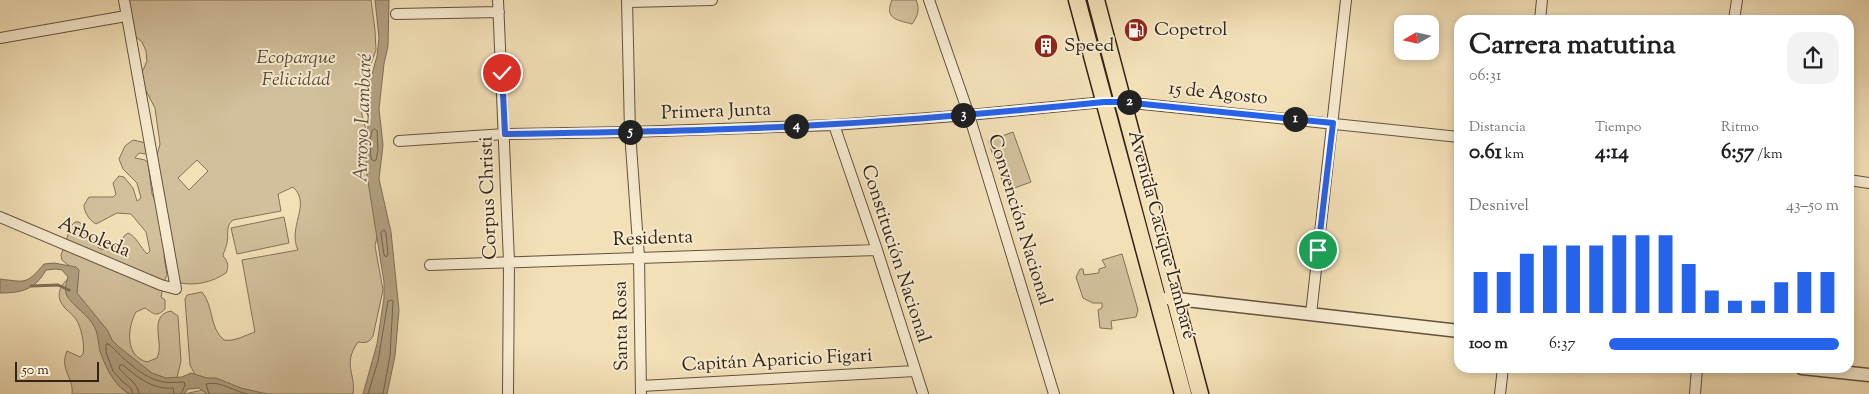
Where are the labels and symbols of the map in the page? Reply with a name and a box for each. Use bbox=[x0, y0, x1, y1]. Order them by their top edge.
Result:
north arrow bbox=[1394, 15, 1439, 60]
fuel station icon: Copetrol bbox=[1123, 17, 1149, 43]
place label: Copetrol bbox=[1154, 17, 1228, 44]
building icon: Speed bbox=[1033, 33, 1059, 59]
place label: Speed bbox=[1064, 33, 1115, 60]
park label: Ecoparque Felicidad bbox=[256, 45, 336, 94]
pin bbox=[481, 52, 523, 94]
water label: Arroyo Lambaré bbox=[347, 53, 381, 183]
street label: 15 de Agosto bbox=[1167, 75, 1269, 113]
pin: 2 bbox=[1116, 90, 1142, 114]
street label: Primera Junta bbox=[661, 97, 772, 127]
pin: 3 bbox=[950, 102, 976, 128]
pin: 1 bbox=[1282, 106, 1308, 132]
pin: 4 bbox=[784, 114, 808, 138]
pin: 5 bbox=[618, 120, 642, 144]
street label: Avenida Cacique Lambaré bbox=[1120, 128, 1202, 342]
street label: Convención Nacional bbox=[980, 131, 1058, 309]
street label: Corpus Christi bbox=[473, 136, 505, 260]
street label: Constitución Nacional bbox=[853, 161, 937, 347]
street label: Arboleda bbox=[54, 211, 135, 265]
street label: Residenta bbox=[612, 224, 694, 254]
pin bbox=[1297, 229, 1339, 271]
street label: Santa Rosa bbox=[608, 280, 636, 371]
street label: Capitán Aparicio Figari bbox=[681, 343, 873, 379]
scale bar bbox=[15, 359, 99, 382]

